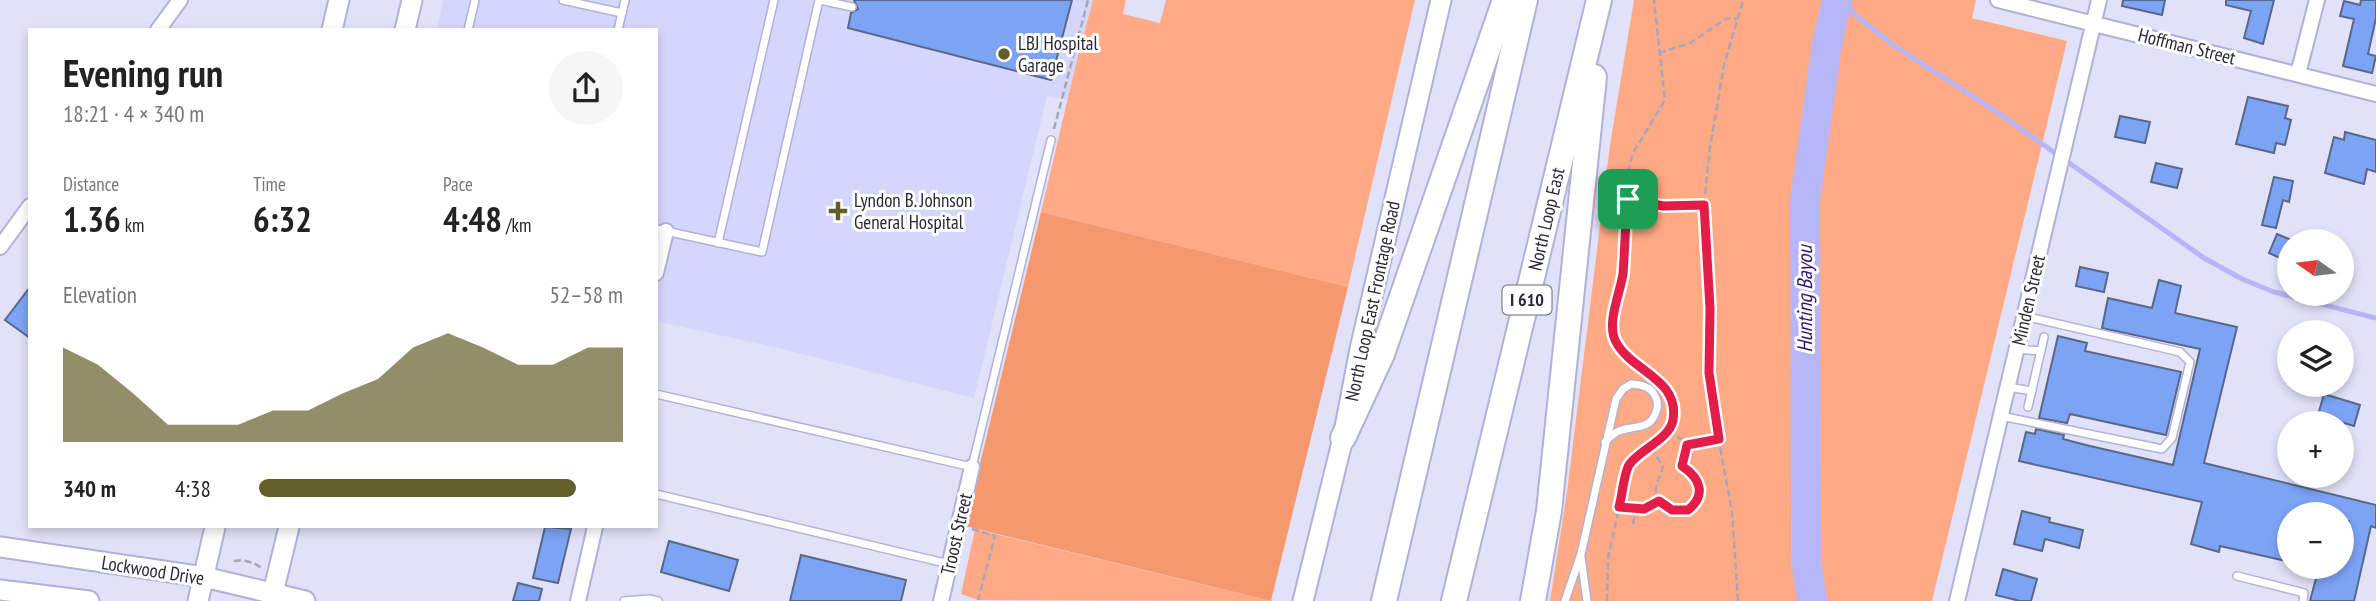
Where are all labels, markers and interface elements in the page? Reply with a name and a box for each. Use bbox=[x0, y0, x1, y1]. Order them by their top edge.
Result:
street label: Hoffman Street bbox=[2136, 22, 2239, 70]
place label: LBJ Hospital Garage bbox=[1018, 31, 1098, 77]
marker: LBJ Hospital Garage bbox=[996, 46, 1012, 62]
text: Evening run bbox=[63, 48, 223, 97]
button: share bbox=[549, 51, 623, 125]
text: 18:21 · 4 × 340 m bbox=[63, 99, 204, 128]
street label: North Loop East bbox=[1523, 164, 1570, 273]
pin bbox=[1598, 169, 1658, 229]
text: Distance bbox=[63, 172, 119, 196]
text: Time bbox=[253, 172, 286, 196]
text: Pace bbox=[443, 172, 473, 196]
icon: arrive bbox=[1609, 180, 1647, 218]
place label: Lyndon B. Johnson General Hospital bbox=[854, 188, 972, 234]
text: 1.36 bbox=[63, 196, 121, 242]
text: 6:32 bbox=[253, 196, 312, 242]
text: 4:48 bbox=[443, 196, 502, 242]
street label: North Loop East Frontage Road bbox=[1339, 199, 1405, 403]
marker: Lyndon B. Johnson General Hospital bbox=[828, 201, 848, 221]
text: km bbox=[121, 213, 144, 237]
text: /km bbox=[502, 213, 531, 237]
north arrow bbox=[2277, 229, 2354, 306]
map controls bbox=[2277, 229, 2354, 579]
water label: Hunting Bayou bbox=[1791, 244, 1818, 353]
street label: Minden Street bbox=[2006, 252, 2050, 348]
text: Elevation bbox=[63, 280, 137, 309]
text: 52–58 m bbox=[550, 280, 623, 309]
road number: I 610 bbox=[1502, 286, 1552, 314]
button: layers bbox=[2277, 320, 2354, 397]
button: + bbox=[2277, 411, 2354, 488]
text: 340 m bbox=[63, 474, 116, 503]
text: 4:38 bbox=[175, 474, 211, 503]
street label: Troost Street bbox=[935, 490, 977, 577]
button: − bbox=[2277, 502, 2354, 579]
street label: Lockwood Drive bbox=[100, 550, 206, 590]

